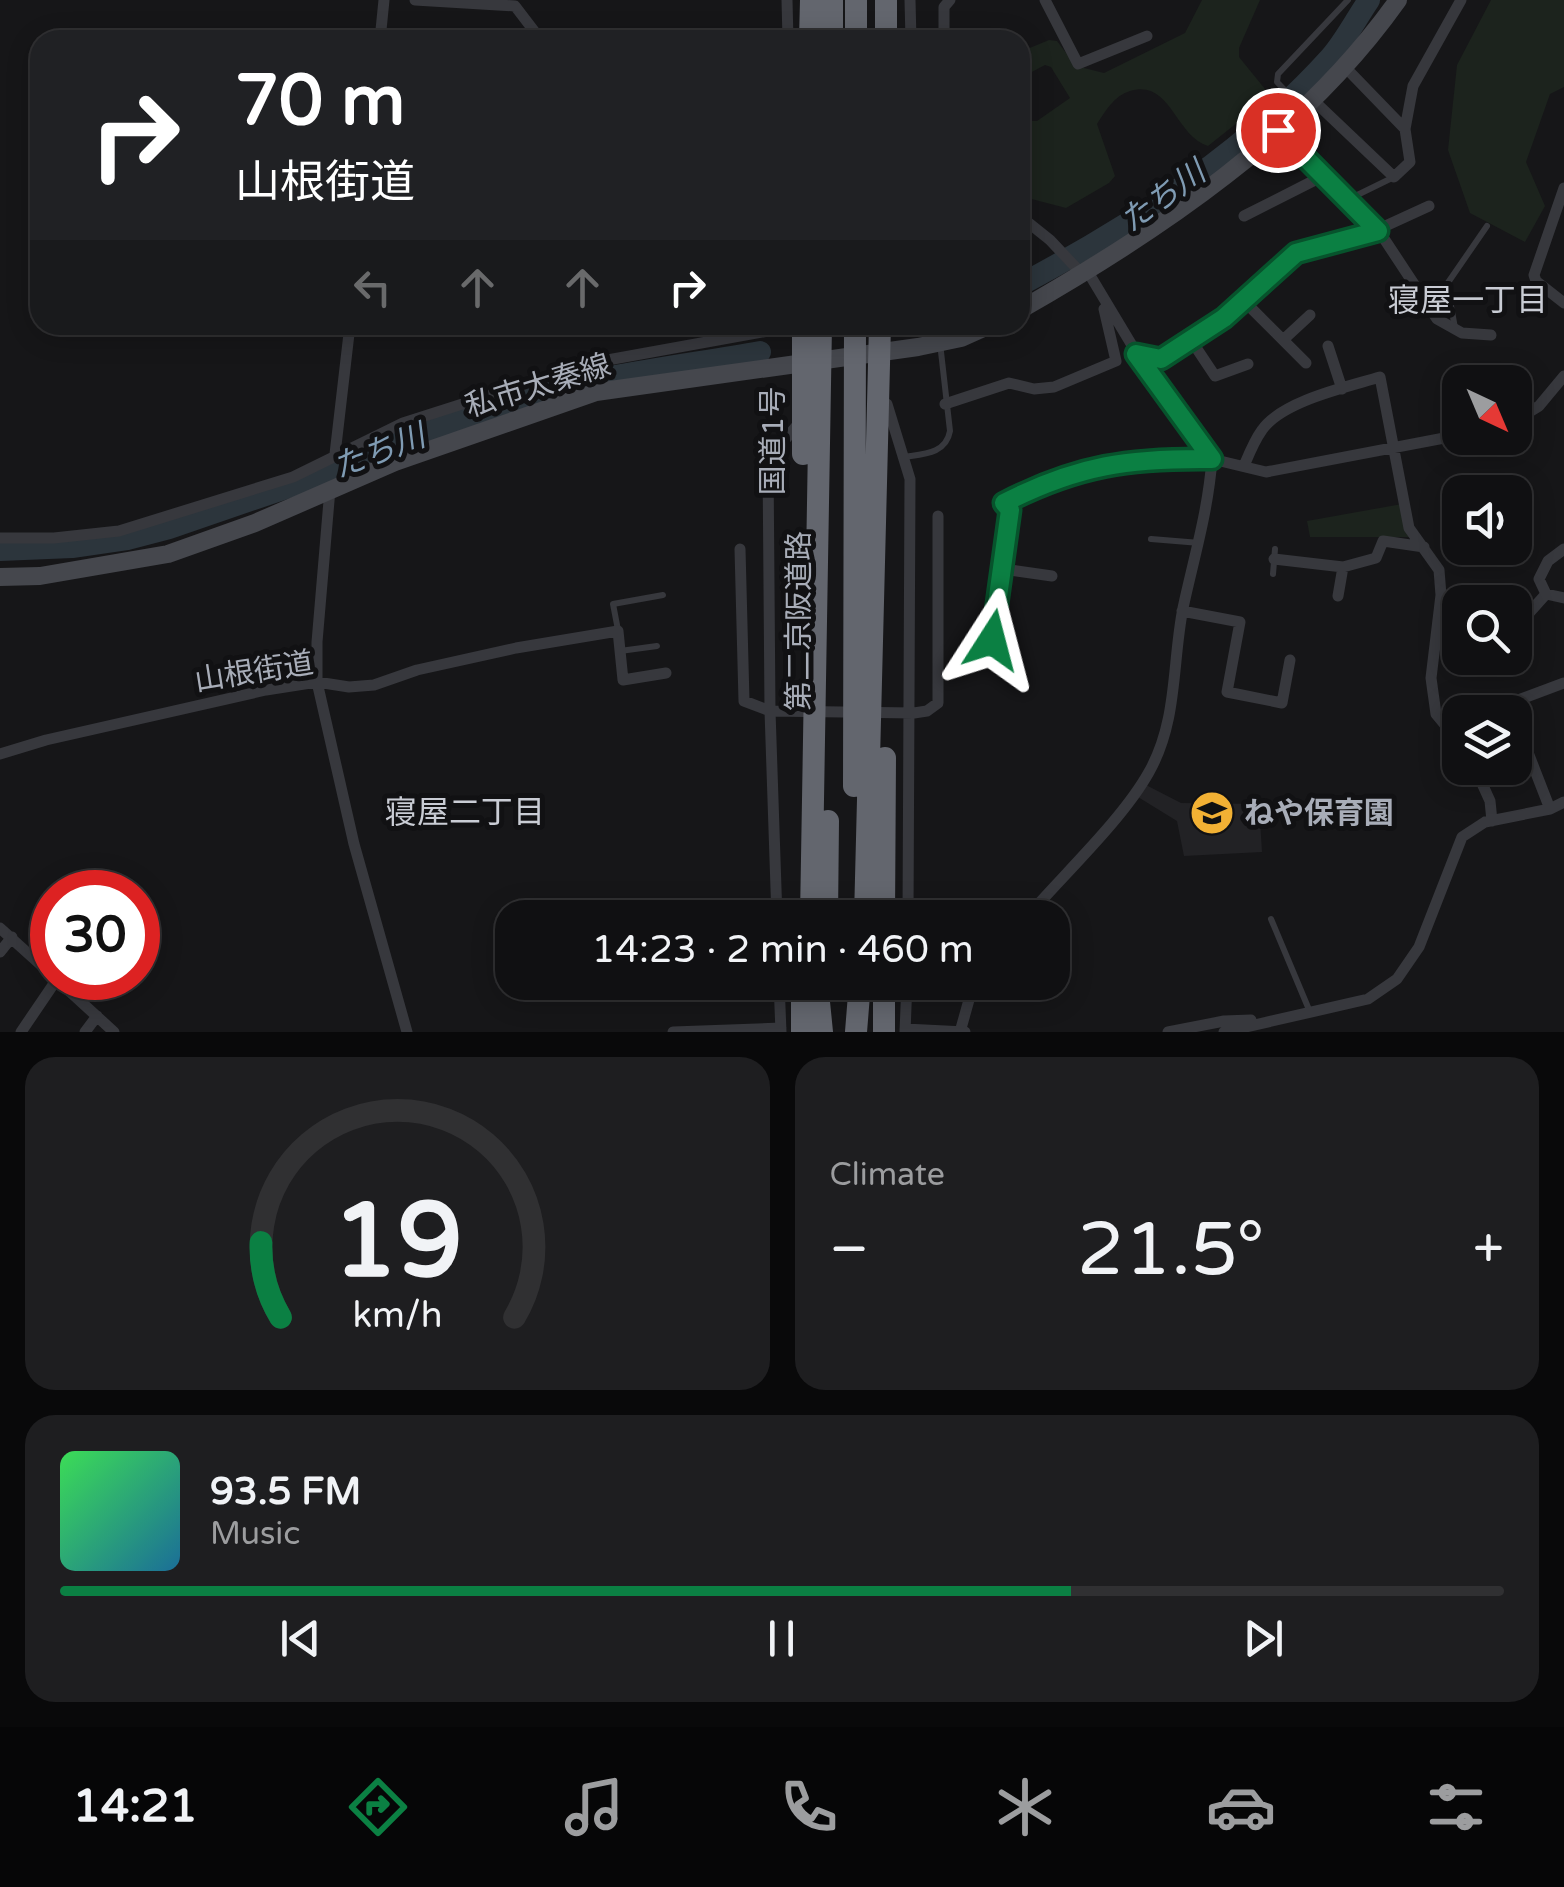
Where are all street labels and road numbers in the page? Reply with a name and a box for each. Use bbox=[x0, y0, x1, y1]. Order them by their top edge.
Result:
street label: 私市太秦線 bbox=[461, 346, 615, 426]
street label: 国道1号 bbox=[755, 387, 792, 495]
street label: 第二京阪道路 bbox=[781, 531, 818, 711]
street label: 山根街道 bbox=[192, 644, 316, 700]

